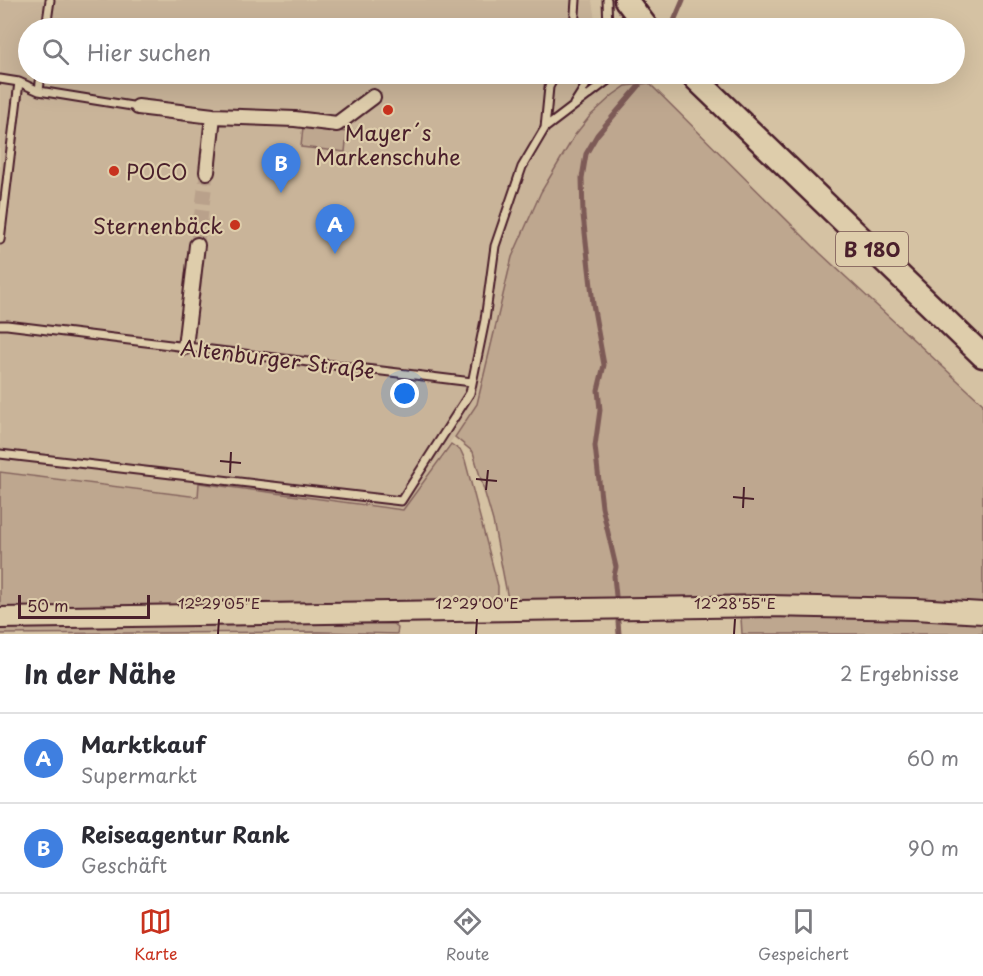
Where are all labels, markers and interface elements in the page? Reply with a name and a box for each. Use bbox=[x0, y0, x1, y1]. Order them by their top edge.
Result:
search box bbox=[18, 18, 965, 84]
icon: search bbox=[39, 35, 72, 68]
text: Hier suchen bbox=[87, 35, 211, 68]
marker: Mayer´s Markenschuhe bbox=[381, 103, 395, 117]
place label: Mayer´s Markenschuhe bbox=[315, 116, 461, 172]
pin: B bbox=[262, 144, 300, 193]
place label: POCO bbox=[126, 155, 187, 187]
marker: POCO bbox=[107, 164, 121, 178]
pin: A bbox=[316, 204, 354, 254]
place label: Sternenbäck bbox=[93, 209, 223, 241]
marker: Sternenbäck bbox=[228, 218, 242, 232]
road number: B 180 bbox=[836, 232, 908, 266]
street label: Altenburger Straße bbox=[179, 330, 377, 386]
your location bbox=[390, 379, 419, 408]
text: 12°29'05"E bbox=[178, 591, 260, 614]
text: 12°29'00"E bbox=[435, 591, 519, 614]
text: 12°28'55"E bbox=[694, 591, 776, 614]
scale bar bbox=[18, 592, 150, 620]
text: 50 m bbox=[27, 593, 68, 617]
text: In der Nähe bbox=[24, 654, 176, 693]
text: 2 Ergebnisse bbox=[840, 658, 959, 688]
text: Marktkauf bbox=[81, 727, 206, 760]
text: A bbox=[36, 743, 51, 773]
text: 60 m bbox=[907, 743, 959, 773]
text: Supermarkt bbox=[81, 760, 197, 790]
text: Reiseagentur Rank bbox=[81, 817, 290, 850]
text: B bbox=[37, 833, 50, 863]
text: 90 m bbox=[908, 833, 959, 863]
text: Geschäft bbox=[81, 850, 167, 880]
tab: Karte bbox=[134, 905, 177, 965]
tab: Route bbox=[446, 905, 490, 965]
tab: Gespeichert bbox=[758, 905, 849, 965]

